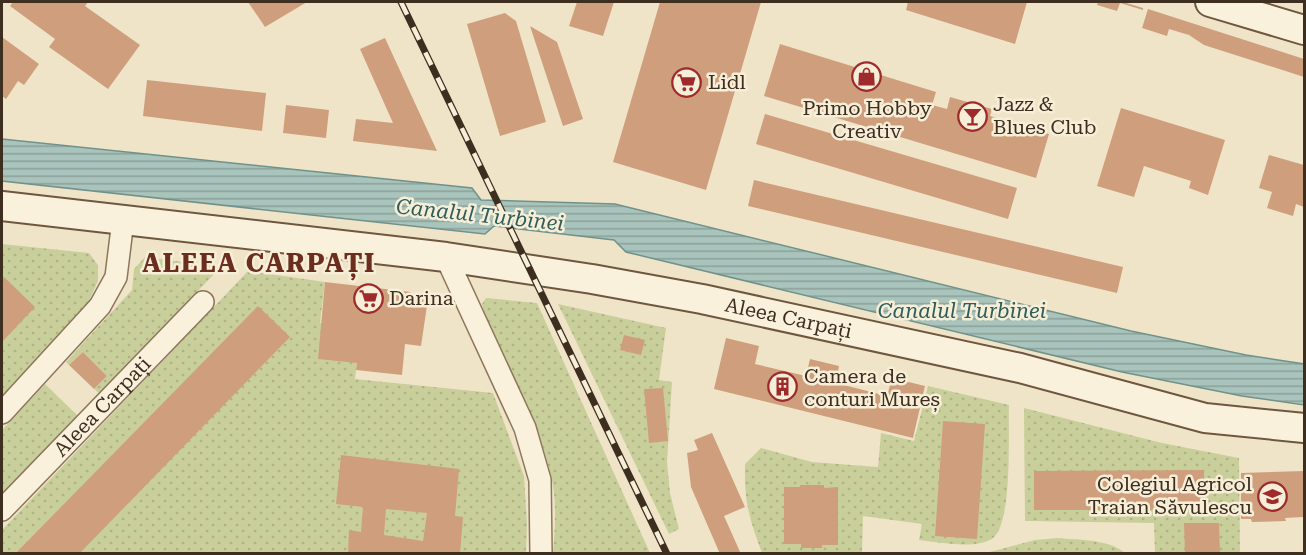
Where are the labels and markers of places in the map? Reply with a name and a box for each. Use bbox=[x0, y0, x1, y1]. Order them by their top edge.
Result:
shop icon: Primo Hobby Creativ bbox=[851, 61, 883, 93]
supermarket icon: Lidl bbox=[671, 66, 703, 98]
place label: Lidl bbox=[708, 70, 746, 94]
place label: Jazz & Blues Club bbox=[993, 92, 1096, 139]
place label: Primo Hobby Creativ bbox=[802, 96, 932, 143]
bar icon: Jazz & Blues Club bbox=[956, 100, 988, 132]
supermarket icon: Darina bbox=[352, 282, 384, 314]
place label: Darina bbox=[389, 286, 454, 310]
place label: Camera de conturi Mureș bbox=[804, 364, 940, 413]
building icon: Camera de conturi Mureș bbox=[767, 371, 799, 403]
place label: Colegiul Agricol Traian Săvulescu bbox=[1087, 472, 1253, 519]
school or university icon: Colegiul Agricol Traian Săvulescu bbox=[1257, 480, 1289, 512]

